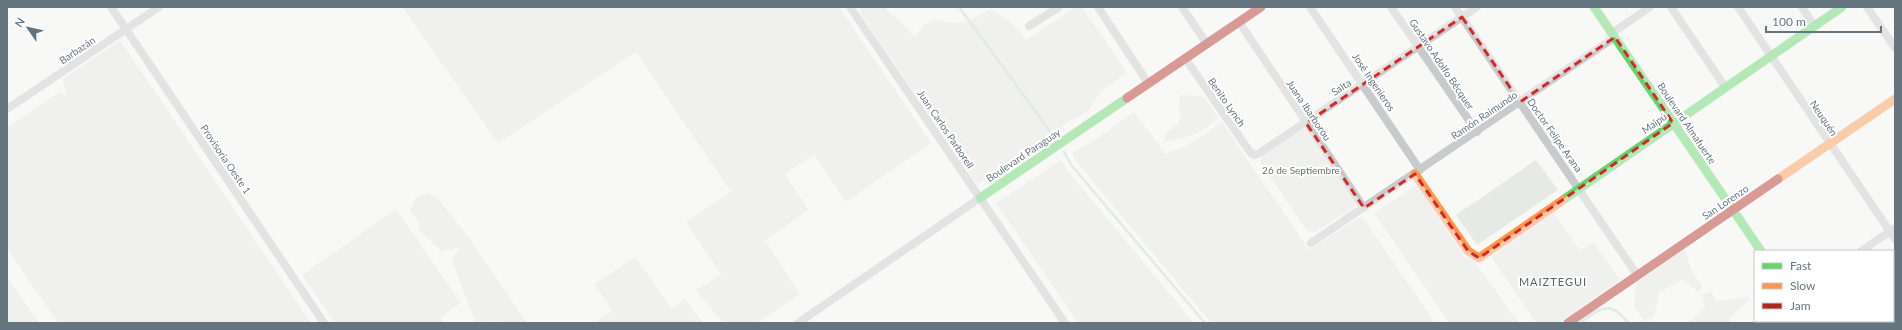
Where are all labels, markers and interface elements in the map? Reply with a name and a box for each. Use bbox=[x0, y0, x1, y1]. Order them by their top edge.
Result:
north arrow bbox=[8, 8, 48, 48]
scale bar bbox=[1766, 8, 1881, 34]
text: 100 m bbox=[1772, 14, 1806, 29]
text: N bbox=[12, 15, 27, 29]
street label: Gustavo Adolfo Bécquer bbox=[1407, 16, 1477, 112]
street label: Barbazán bbox=[57, 34, 97, 66]
street label: José Ingenieros bbox=[1350, 51, 1398, 113]
street label: Benito Lynch bbox=[1206, 75, 1248, 129]
street label: Salta bbox=[1329, 76, 1353, 98]
street label: Juana Ibarborou bbox=[1284, 77, 1334, 143]
street label: Boulevard Almafuerte bbox=[1655, 80, 1719, 166]
street label: Juan Carlos Parborell bbox=[915, 87, 977, 171]
street label: Ramón Raimundo bbox=[1449, 88, 1520, 142]
street label: Doctor Felipe Arana bbox=[1525, 96, 1585, 174]
street label: Neuquén bbox=[1808, 98, 1840, 138]
street label: Maipú bbox=[1639, 110, 1669, 136]
street label: Provisoria Oeste 1 bbox=[198, 122, 254, 196]
street label: Boulevard Paraguay bbox=[984, 125, 1063, 184]
park label: 26 de Septiembre bbox=[1262, 164, 1340, 176]
street label: San Lorenzo bbox=[1700, 182, 1751, 222]
legend bbox=[1754, 250, 1894, 322]
text: Fast bbox=[1790, 258, 1812, 273]
district label: MAIZTEGUI bbox=[1519, 275, 1587, 288]
text: Slow bbox=[1790, 278, 1816, 293]
text: Jam bbox=[1790, 298, 1811, 313]

